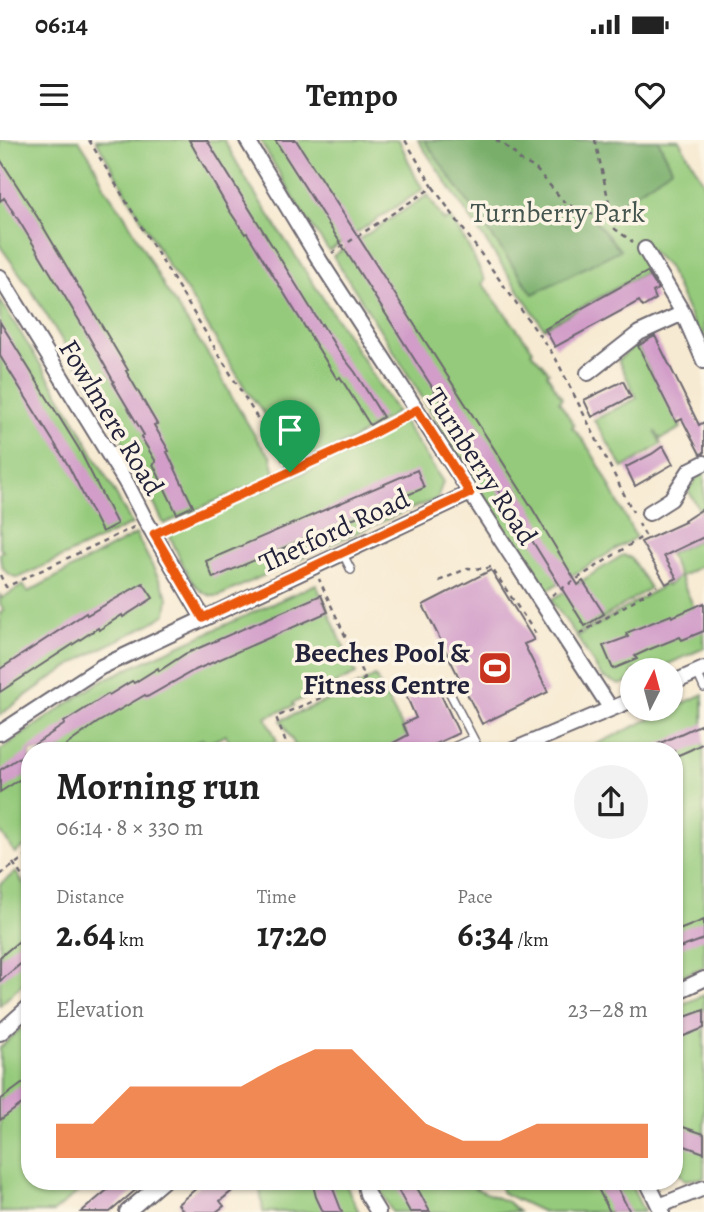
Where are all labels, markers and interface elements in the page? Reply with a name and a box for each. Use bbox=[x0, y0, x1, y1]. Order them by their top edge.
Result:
text: 06:14 bbox=[35, 7, 88, 42]
text: Tempo bbox=[306, 73, 398, 117]
icon: menu bbox=[35, 76, 73, 114]
icon: heart bbox=[631, 76, 669, 114]
park label: Turnberry Park bbox=[471, 194, 646, 232]
street label: Fowlmere Road bbox=[50, 332, 173, 503]
street label: Turnberry Road bbox=[416, 380, 547, 553]
pin bbox=[260, 400, 320, 472]
icon: arrive bbox=[271, 411, 309, 449]
street label: Thetford Road bbox=[253, 479, 417, 582]
place label: Beeches Pool & Fitness Centre bbox=[294, 634, 471, 704]
sports icon: Beeches Pool & Fitness Centre bbox=[476, 649, 514, 687]
north arrow bbox=[620, 658, 682, 721]
map controls bbox=[620, 658, 683, 721]
text: Morning run bbox=[56, 760, 260, 812]
button: share bbox=[574, 765, 648, 839]
text: 06:14 · 8 × 330 m bbox=[56, 812, 203, 843]
text: Distance bbox=[56, 884, 124, 910]
text: Time bbox=[257, 884, 296, 910]
text: Pace bbox=[457, 884, 493, 910]
text: 2.64 bbox=[56, 910, 115, 958]
text: 17:20 bbox=[257, 910, 327, 958]
text: 6:34 bbox=[457, 910, 514, 958]
text: km bbox=[115, 927, 144, 953]
text: /km bbox=[514, 927, 549, 953]
text: Elevation bbox=[56, 994, 144, 1025]
text: 23–28 m bbox=[568, 994, 648, 1025]

